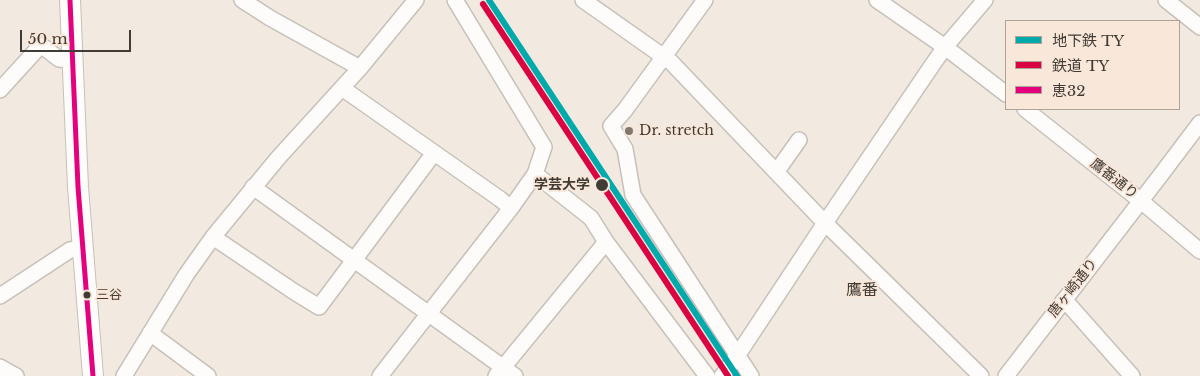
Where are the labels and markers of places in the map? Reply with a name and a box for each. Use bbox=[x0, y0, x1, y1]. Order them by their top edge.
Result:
place label: Dr. stretch bbox=[639, 123, 714, 139]
marker: Dr. stretch bbox=[623, 125, 635, 137]
place label: 学芸大学 bbox=[534, 177, 590, 193]
marker: 学芸大学 bbox=[594, 177, 610, 193]
place label: 三谷 bbox=[96, 287, 122, 303]
marker: 三谷 bbox=[82, 290, 92, 300]

